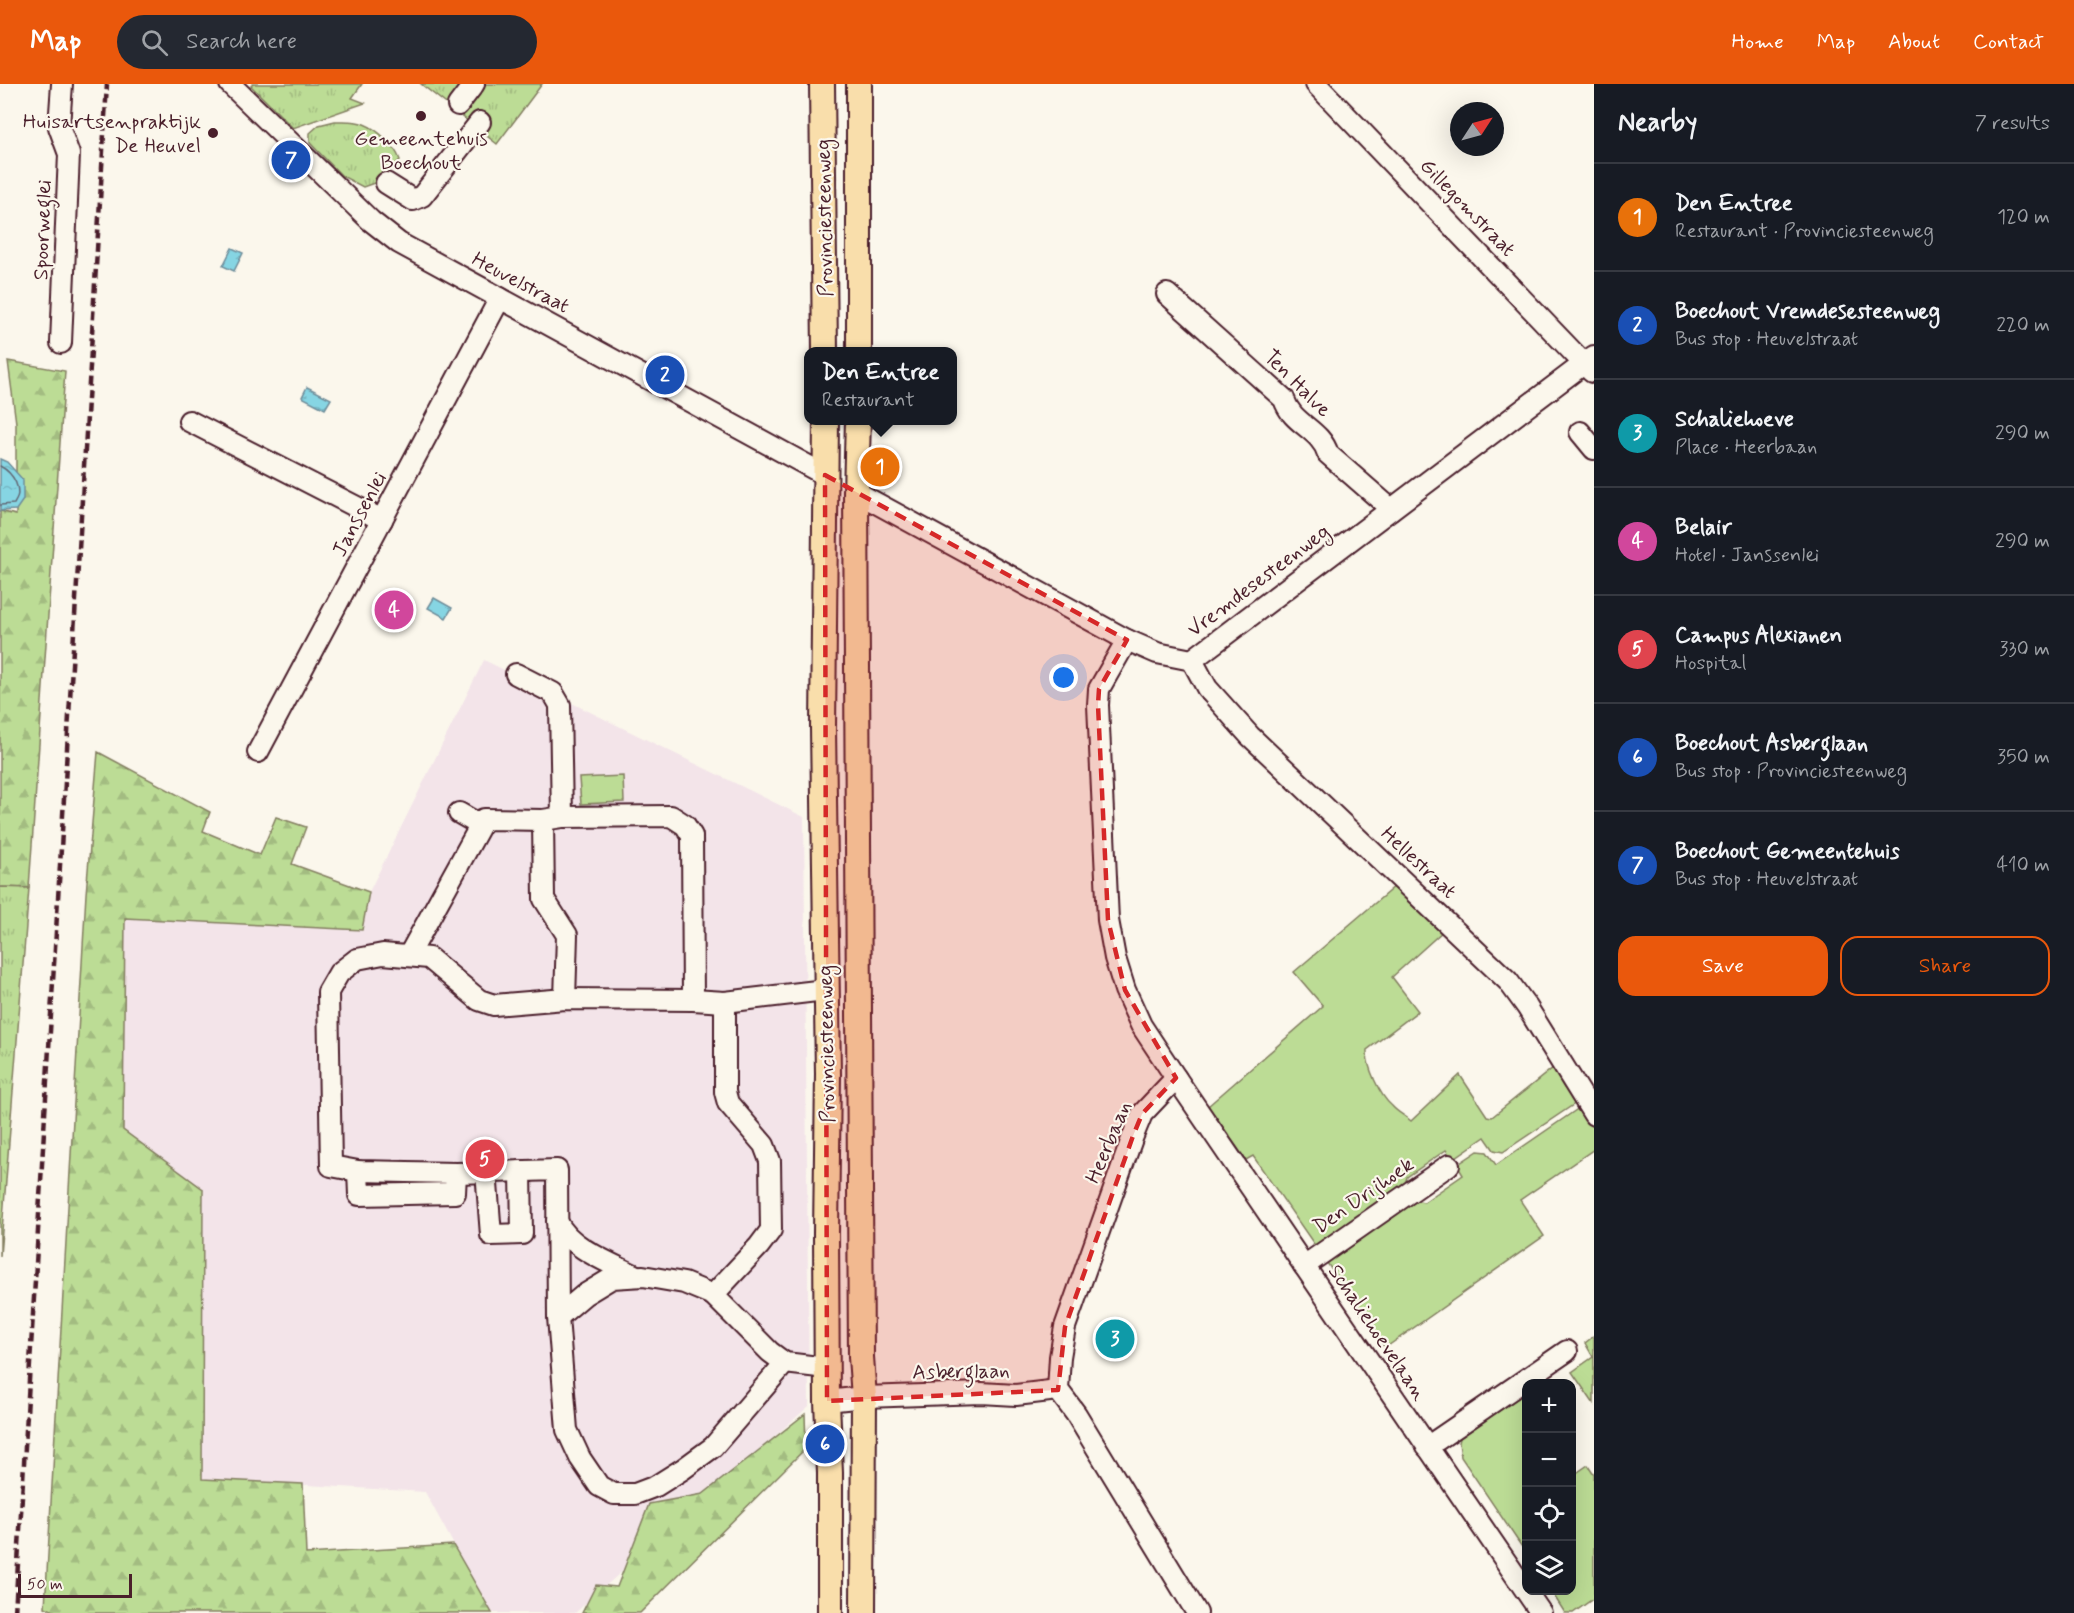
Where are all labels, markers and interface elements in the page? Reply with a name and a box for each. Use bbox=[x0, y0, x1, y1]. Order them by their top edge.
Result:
search box bbox=[117, 15, 537, 69]
text: Map bbox=[30, 24, 81, 61]
icon: search bbox=[138, 26, 171, 59]
text: Search here bbox=[186, 28, 297, 56]
text: Home bbox=[1732, 28, 1784, 56]
text: Map bbox=[1817, 28, 1855, 56]
text: About bbox=[1888, 28, 1940, 56]
text: Contact bbox=[1973, 28, 2044, 56]
north arrow bbox=[1450, 102, 1504, 156]
text: Nearby bbox=[1618, 106, 1697, 140]
place label: Huisartsenpraktijk De Heuvel bbox=[23, 108, 201, 160]
marker: Gemeentehuis Boechout bbox=[414, 109, 428, 123]
text: 7 results bbox=[1975, 110, 2050, 137]
place label: Gemeentehuis Boechout bbox=[354, 125, 488, 177]
marker: Huisartsenpraktijk De Heuvel bbox=[206, 126, 220, 140]
pin: 7 bbox=[272, 138, 310, 182]
street label: Provinciesteenweg bbox=[810, 139, 841, 297]
street label: Gillegomstraat bbox=[1413, 152, 1521, 263]
street label: Spoorweglei bbox=[27, 179, 61, 281]
text: Den Entree bbox=[1675, 190, 1792, 218]
text: 1 bbox=[1633, 204, 1642, 231]
text: 120 m bbox=[1997, 204, 2050, 231]
text: Restaurant · Provinciesteenweg bbox=[1675, 218, 1934, 245]
street label: Heuvelstraat bbox=[467, 245, 574, 320]
text: Boechout Vremdesesteenweg bbox=[1675, 298, 1940, 326]
text: 2 bbox=[1633, 312, 1642, 339]
text: 220 m bbox=[1996, 312, 2050, 339]
text: Bus stop · Heuvelstraat bbox=[1675, 326, 1858, 353]
street label: Ten Halve bbox=[1257, 344, 1337, 424]
popup bbox=[804, 347, 957, 425]
pin: 2 bbox=[646, 352, 684, 398]
text: Den Entree bbox=[822, 359, 939, 387]
text: Restaurant bbox=[822, 387, 915, 414]
text: Schaliehoeve bbox=[1675, 406, 1794, 434]
text: 3 bbox=[1633, 420, 1642, 447]
text: 290 m bbox=[1995, 420, 2050, 447]
text: Place · Heerbaan bbox=[1675, 434, 1817, 461]
pin: 1 bbox=[860, 444, 900, 490]
street label: Janssenlei bbox=[326, 467, 394, 562]
text: Belair bbox=[1675, 514, 1732, 542]
street label: Vremdesesteenweg bbox=[1182, 518, 1336, 644]
text: 4 bbox=[1632, 528, 1643, 555]
text: 290 m bbox=[1995, 528, 2050, 555]
text: Hotel · Janssenlei bbox=[1675, 542, 1819, 569]
pin: 4 bbox=[374, 588, 414, 632]
text: Campus Alexianen bbox=[1675, 622, 1842, 650]
text: 5 bbox=[1632, 636, 1644, 663]
text: 330 m bbox=[1999, 636, 2050, 663]
text: Hospital bbox=[1675, 650, 1746, 677]
your location bbox=[1049, 663, 1078, 692]
text: Boechout Asberglaan bbox=[1675, 730, 1868, 758]
text: 6 bbox=[1632, 744, 1643, 771]
text: 350 m bbox=[1997, 744, 2050, 771]
text: Bus stop · Provinciesteenweg bbox=[1675, 758, 1907, 785]
street label: Hellestraat bbox=[1374, 820, 1463, 905]
text: Boechout Gemeentehuis bbox=[1675, 838, 1900, 866]
text: 7 bbox=[1631, 852, 1644, 879]
text: 410 m bbox=[1996, 852, 2050, 879]
text: Bus stop · Heuvelstraat bbox=[1675, 866, 1858, 893]
button: Save bbox=[1618, 936, 1828, 996]
button: Share bbox=[1840, 936, 2050, 996]
street label: Provinciesteenweg bbox=[812, 965, 843, 1123]
street label: Heerbaan bbox=[1079, 1097, 1139, 1188]
pin: 5 bbox=[466, 1136, 504, 1182]
street label: Den Drijhoek bbox=[1308, 1151, 1420, 1241]
street label: Schaliehoevelaan bbox=[1321, 1259, 1433, 1407]
pin: 3 bbox=[1096, 1316, 1134, 1362]
street label: Asberglaan bbox=[912, 1357, 1010, 1389]
map controls bbox=[1522, 1379, 1576, 1595]
button: + bbox=[1522, 1379, 1576, 1433]
pin: 6 bbox=[806, 1422, 844, 1466]
button: − bbox=[1522, 1433, 1576, 1487]
button: locate bbox=[1522, 1487, 1576, 1541]
button: layers bbox=[1522, 1541, 1576, 1595]
scale bar bbox=[18, 1571, 132, 1598]
text: 50 m bbox=[27, 1574, 63, 1595]

